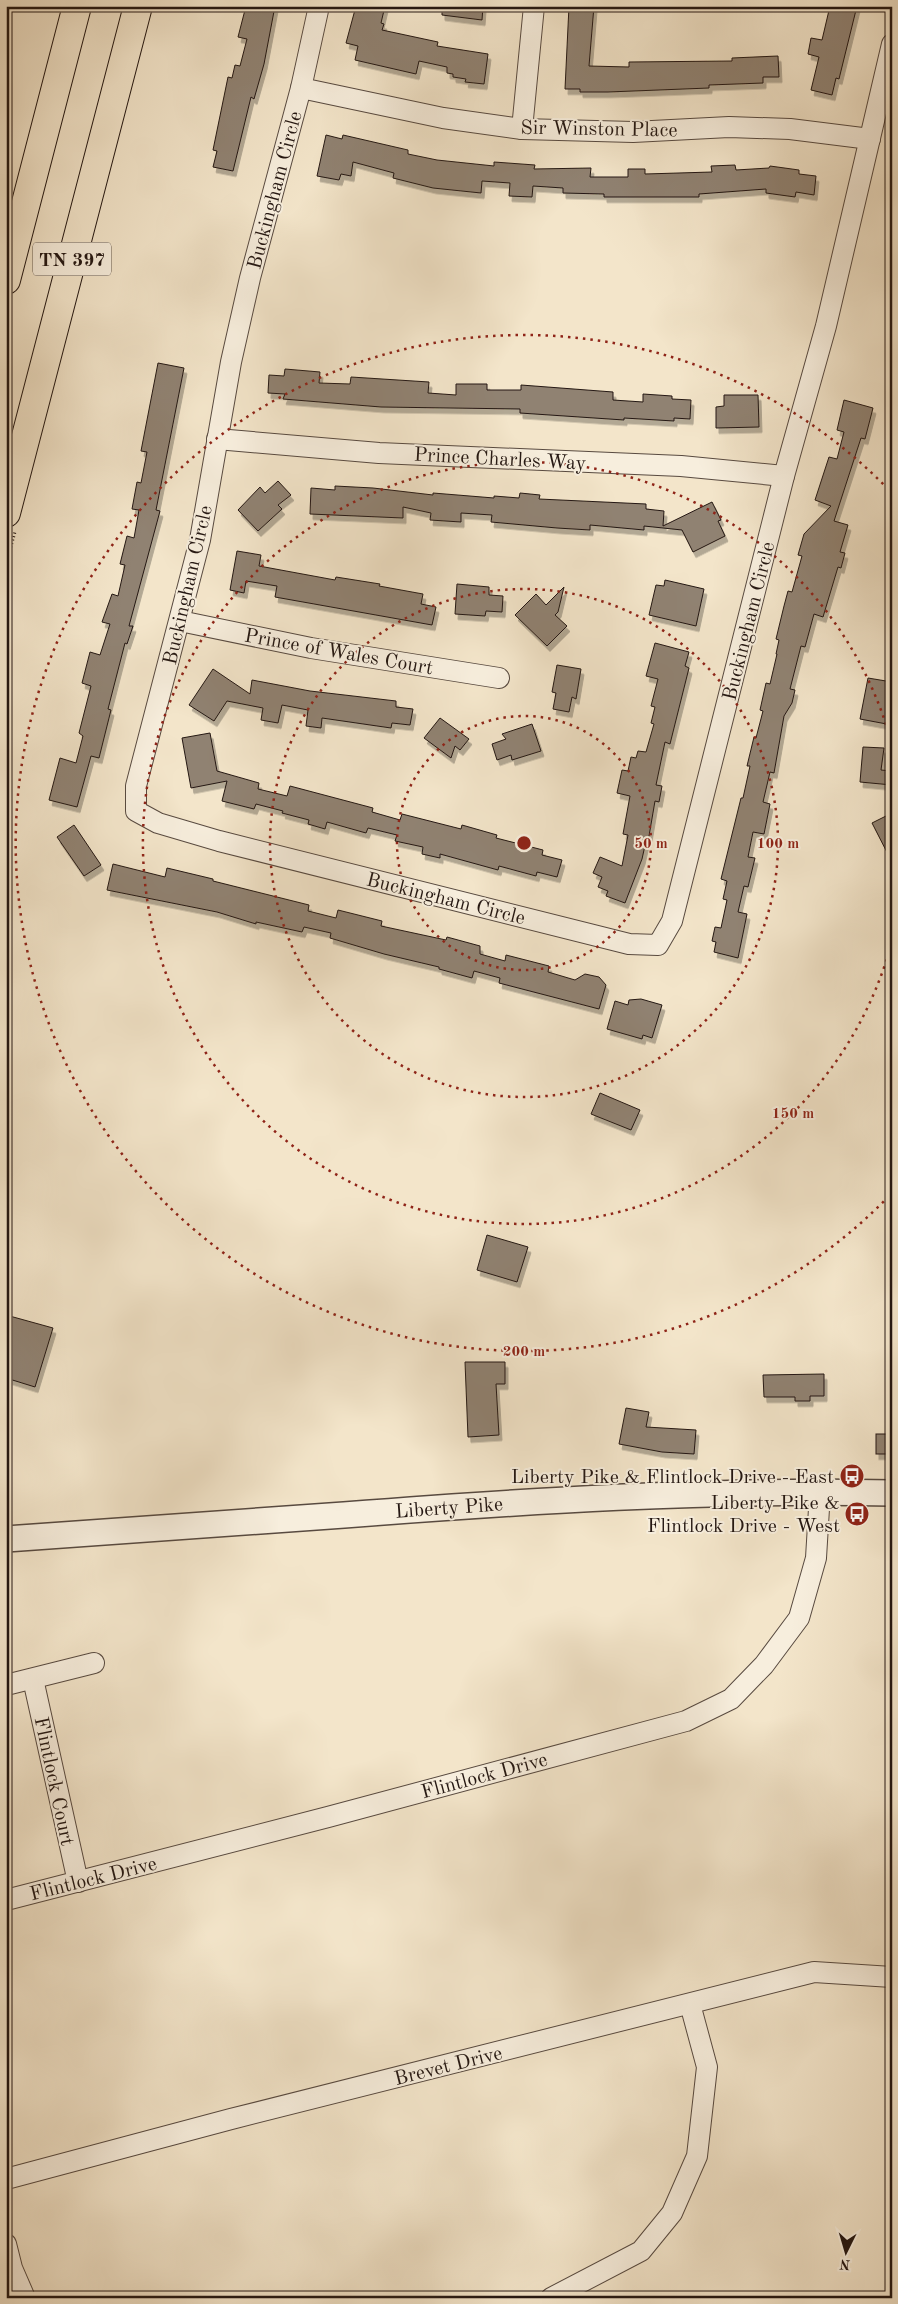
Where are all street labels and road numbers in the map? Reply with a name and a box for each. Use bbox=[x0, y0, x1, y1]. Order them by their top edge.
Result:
street label: Buckingham Circle bbox=[245, 109, 307, 272]
street label: Sir Winston Place bbox=[520, 119, 678, 141]
road number: TN 397 bbox=[33, 242, 111, 276]
street label: Prince Charles Way bbox=[413, 445, 587, 475]
street label: Buckingham Circle bbox=[161, 504, 217, 667]
street label: Buckingham Circle bbox=[721, 540, 779, 703]
street label: Prince of Wales Court bbox=[243, 627, 435, 679]
street label: Buckingham Circle bbox=[364, 871, 527, 929]
street label: Liberty Pike bbox=[394, 1495, 504, 1523]
street label: Flintlock Court bbox=[30, 1715, 76, 1848]
street label: Flintlock Drive bbox=[419, 1750, 550, 1803]
street label: Flintlock Drive bbox=[28, 1854, 159, 1905]
street label: Brevet Drive bbox=[392, 2044, 505, 2090]

